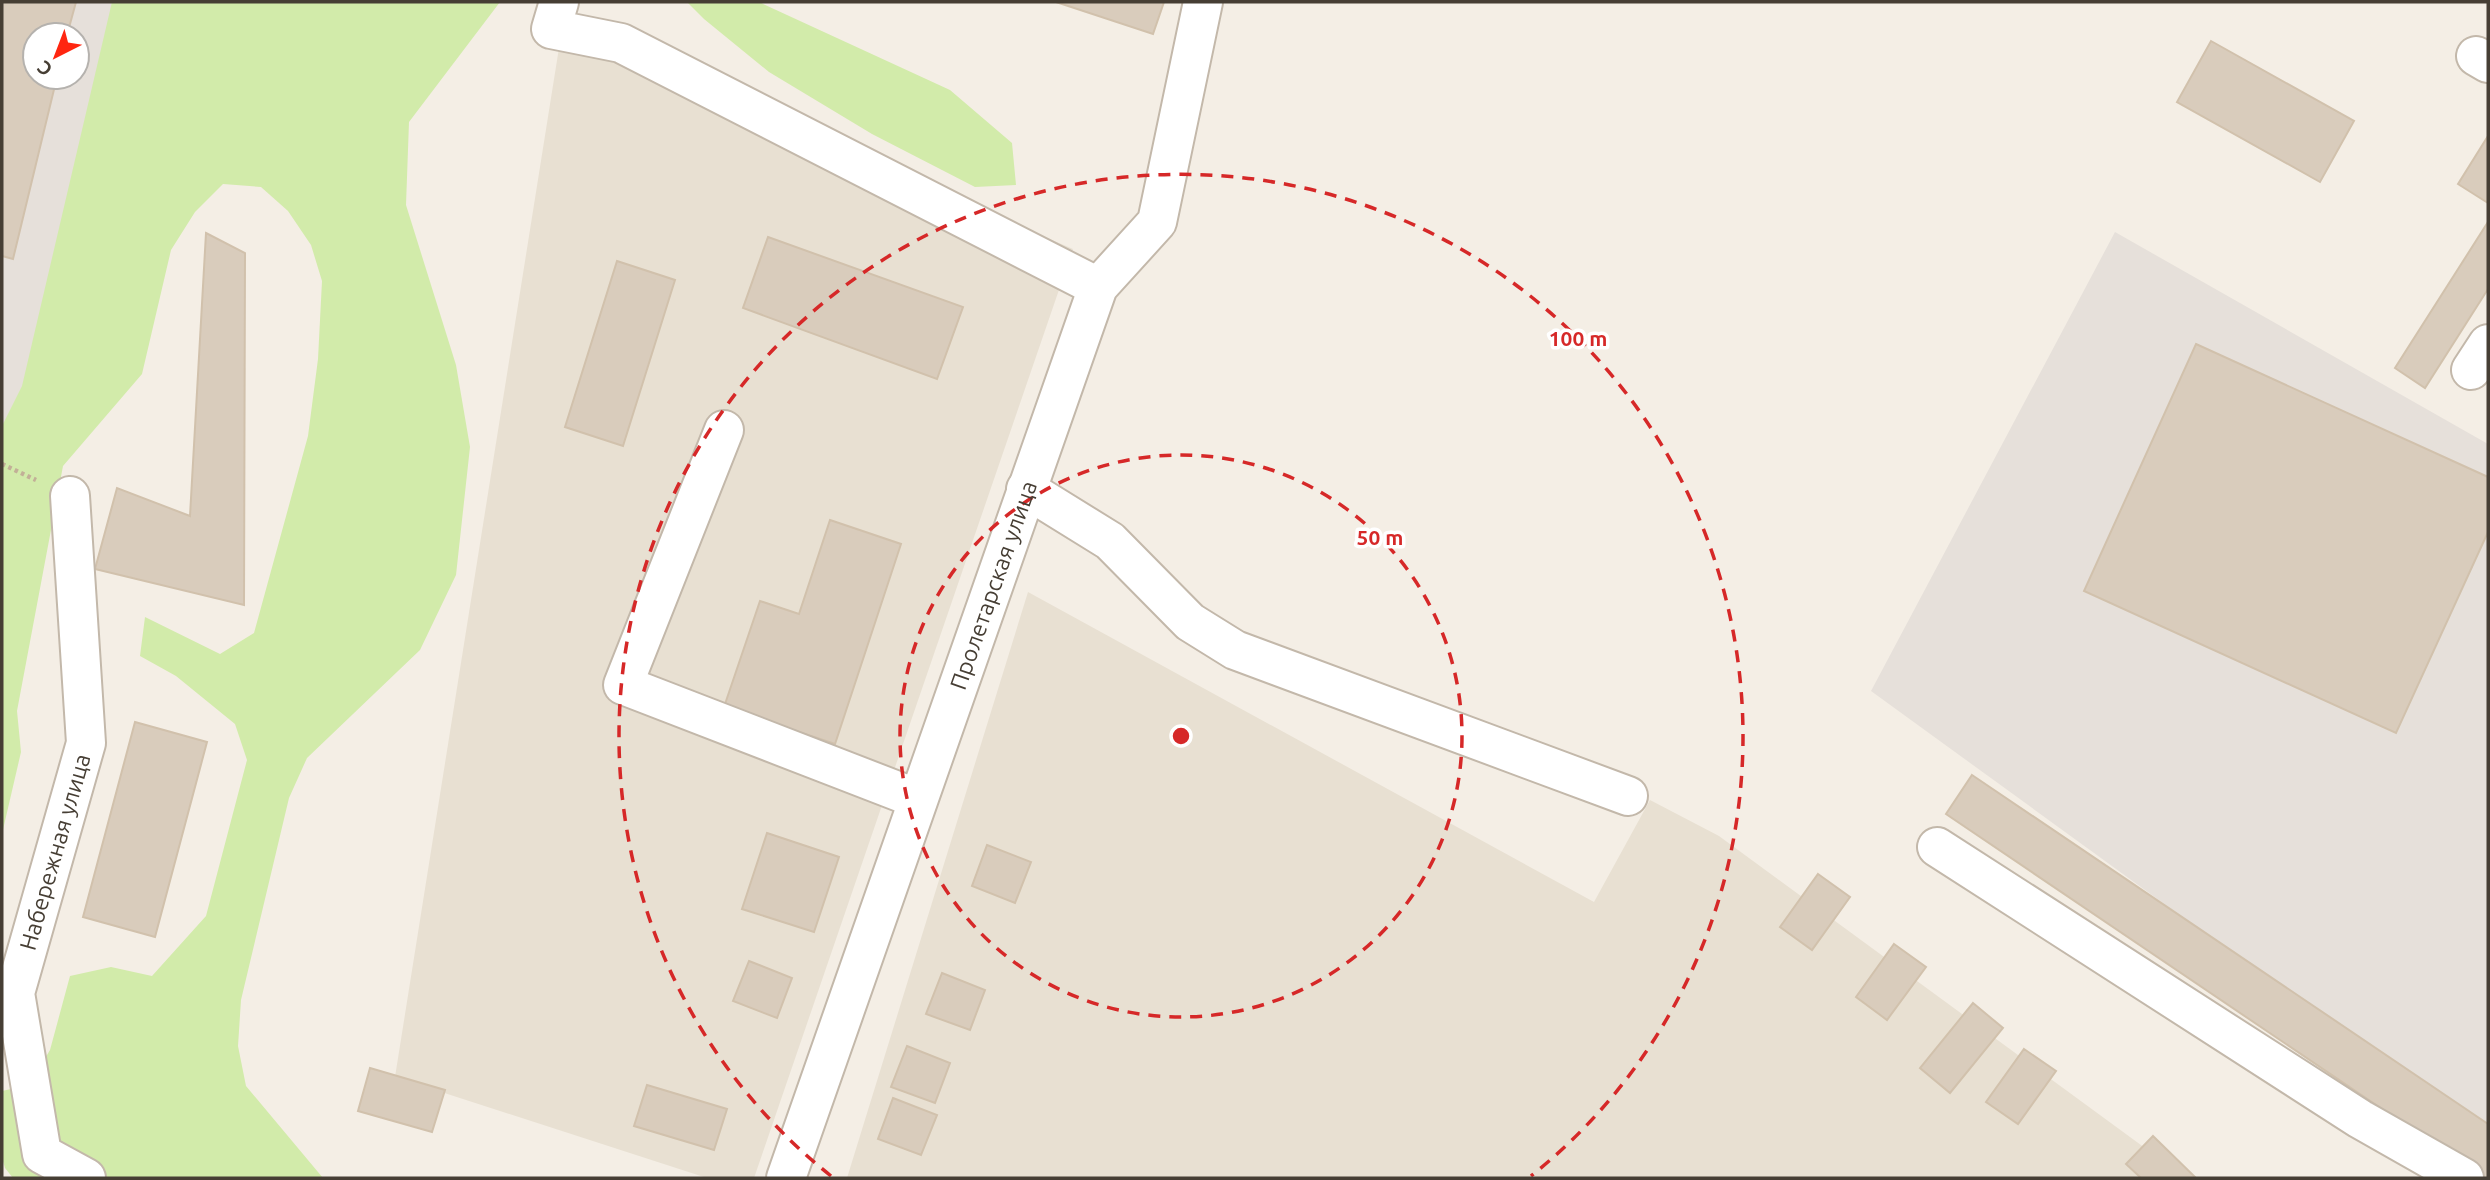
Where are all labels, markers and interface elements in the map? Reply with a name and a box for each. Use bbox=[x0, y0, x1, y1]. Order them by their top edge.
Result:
north arrow bbox=[21, 21, 91, 91]
text: С bbox=[33, 56, 57, 81]
text: 100 m bbox=[1549, 326, 1607, 350]
street label: Пролетарская улица bbox=[945, 477, 1041, 693]
text: 50 m bbox=[1357, 525, 1403, 549]
centre of rings bbox=[1169, 724, 1193, 748]
street label: Набережная улица bbox=[15, 751, 95, 953]

